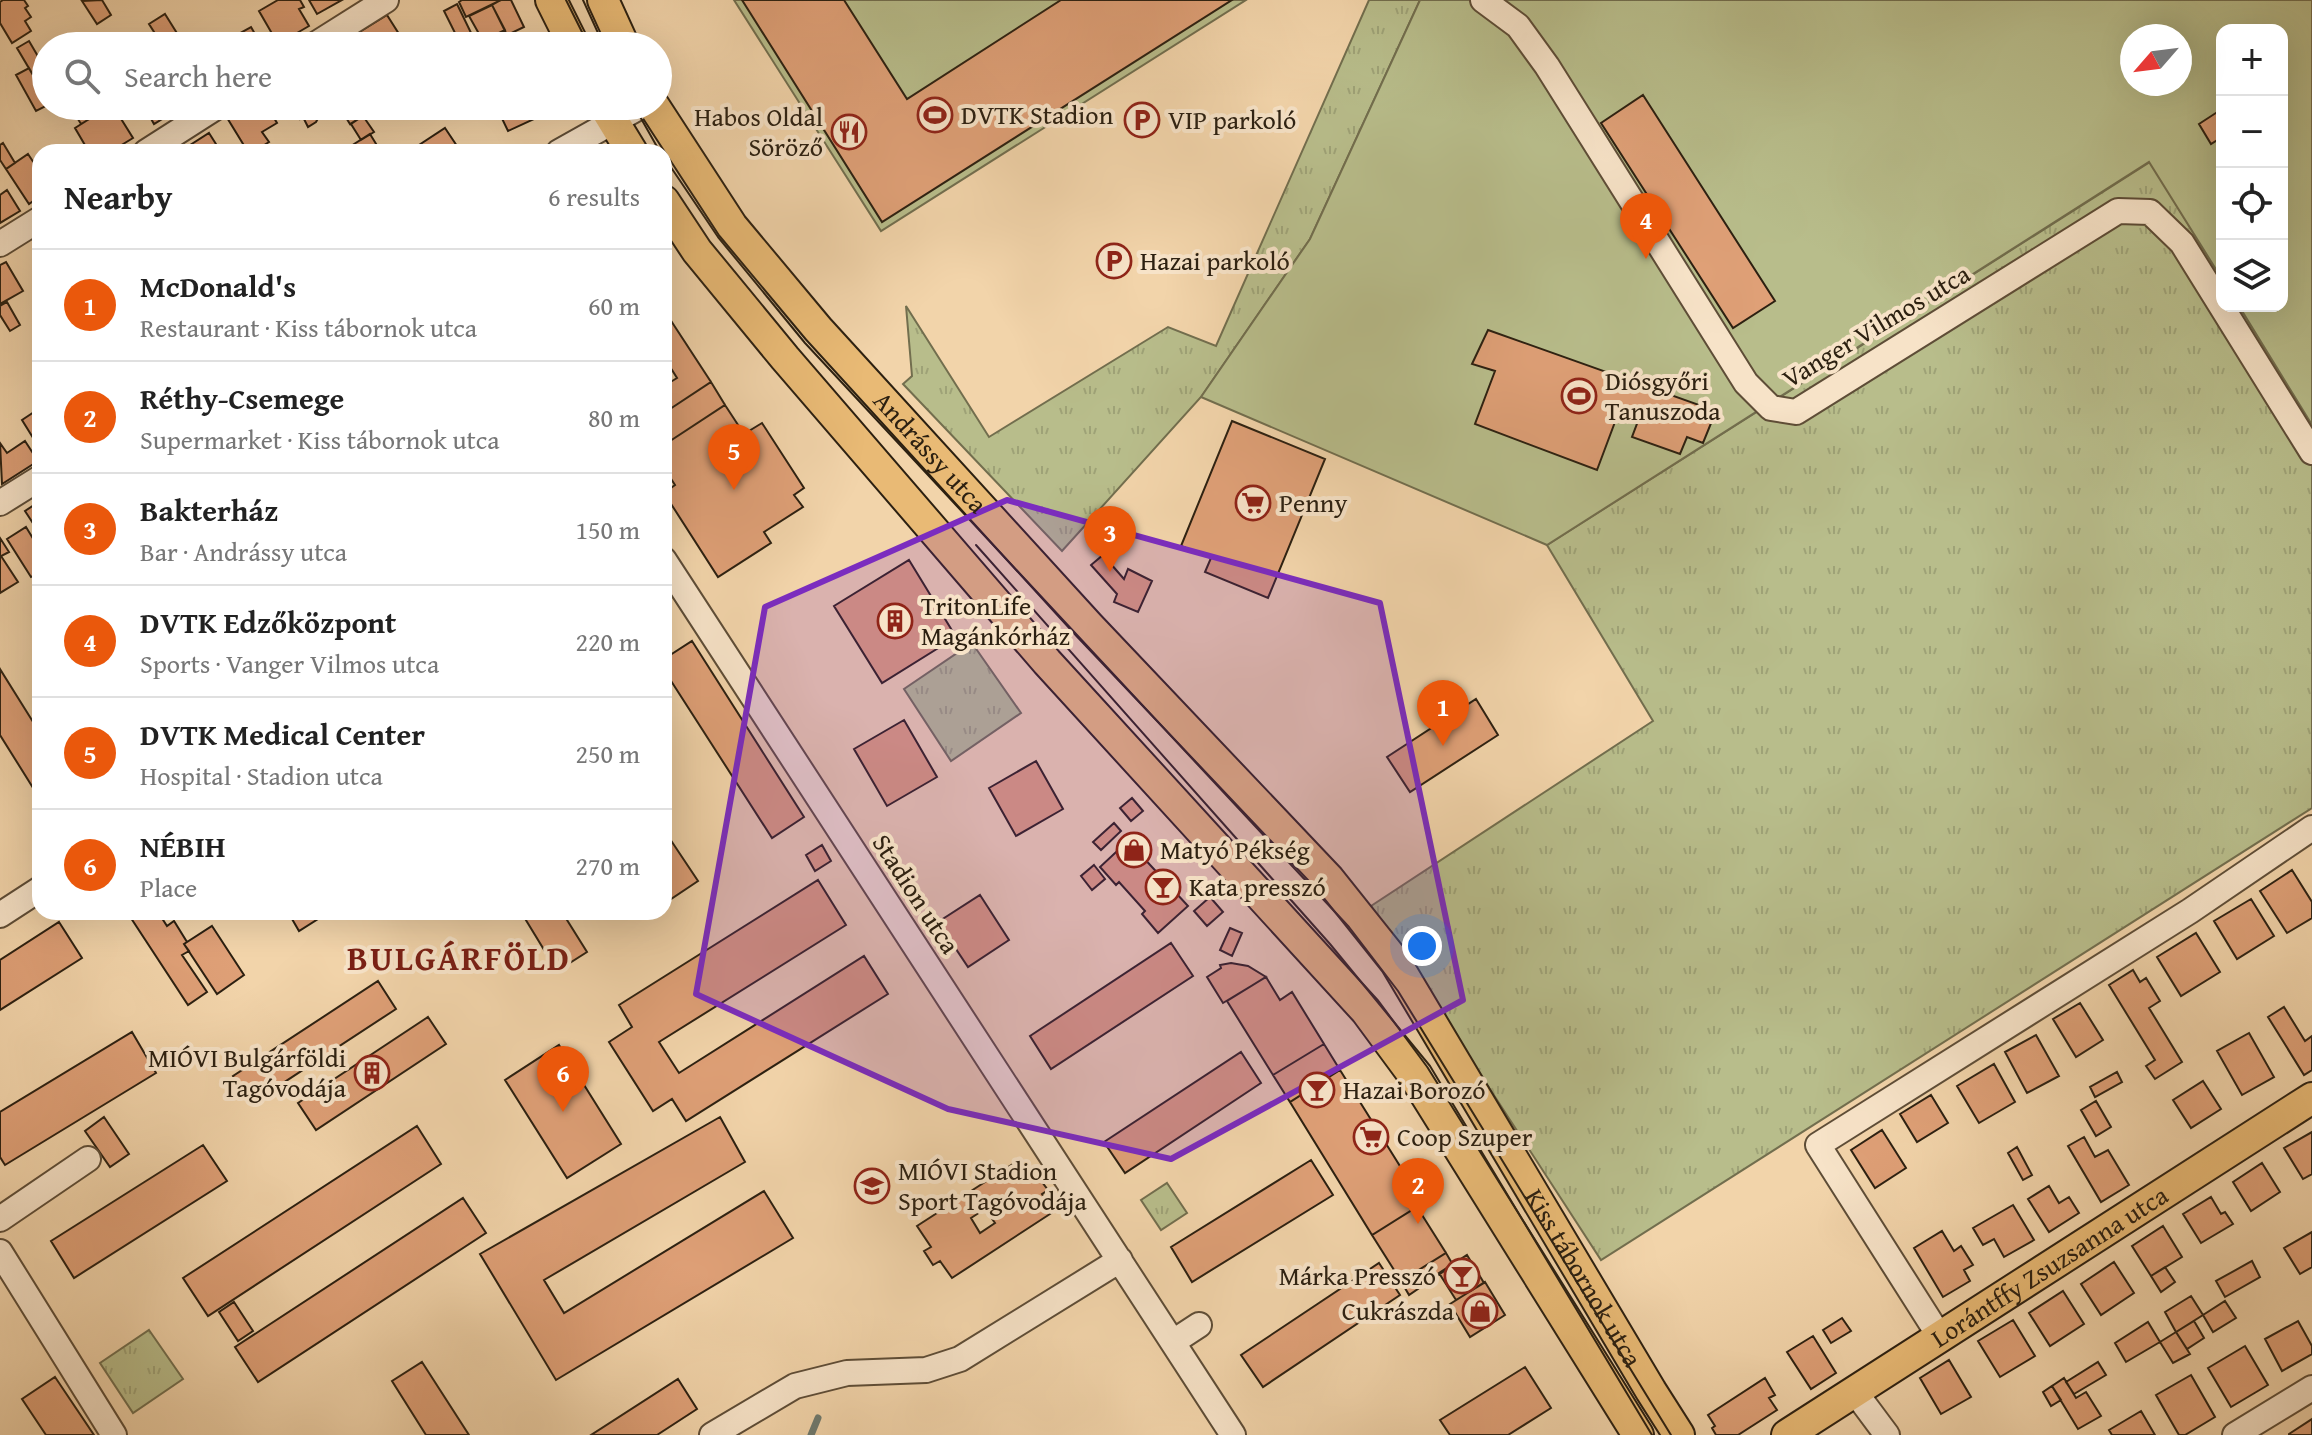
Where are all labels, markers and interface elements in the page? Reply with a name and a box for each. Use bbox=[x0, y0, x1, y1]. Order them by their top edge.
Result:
north arrow bbox=[2120, 24, 2192, 96]
map controls bbox=[2216, 24, 2288, 312]
button: + bbox=[2216, 24, 2288, 96]
search box bbox=[32, 32, 672, 120]
icon: search bbox=[60, 54, 104, 98]
text: Search here bbox=[124, 54, 272, 98]
place label: DVTK Stadion bbox=[961, 95, 1114, 134]
sports icon: DVTK Stadion bbox=[916, 96, 954, 134]
button: − bbox=[2216, 96, 2288, 168]
place label: Habos Oldal Söröző bbox=[694, 97, 823, 166]
place label: VIP parkoló bbox=[1168, 100, 1296, 139]
parking icon: VIP parkoló bbox=[1123, 101, 1161, 139]
restaurant icon: Habos Oldal Söröző bbox=[830, 113, 868, 151]
button: locate bbox=[2216, 168, 2288, 240]
text: Nearby bbox=[64, 172, 173, 221]
text: 6 results bbox=[548, 177, 640, 216]
pin: 4 bbox=[1620, 193, 1672, 259]
button: layers bbox=[2216, 240, 2288, 312]
place label: Hazai parkoló bbox=[1140, 241, 1290, 280]
parking icon: Hazai parkoló bbox=[1095, 242, 1133, 280]
street label: Vanger Vilmos utca bbox=[1774, 254, 1978, 397]
text: McDonald's bbox=[140, 264, 296, 308]
text: 1 bbox=[83, 286, 97, 325]
text: 60 m bbox=[588, 286, 640, 325]
text: Restaurant · Kiss tábornok utca bbox=[140, 308, 477, 347]
place label: Diósgyőri Tanuszoda bbox=[1605, 361, 1721, 430]
text: Réthy-Csemege bbox=[140, 376, 344, 420]
sports icon: Diósgyőri Tanuszoda bbox=[1560, 377, 1598, 415]
street label: Andrássy utca bbox=[865, 382, 997, 522]
text: 2 bbox=[83, 398, 97, 437]
text: 80 m bbox=[588, 398, 640, 437]
text: Supermarket · Kiss tábornok utca bbox=[140, 420, 500, 459]
pin: 5 bbox=[708, 424, 760, 490]
place label: Penny bbox=[1279, 483, 1347, 522]
supermarket icon: Penny bbox=[1234, 484, 1272, 522]
text: Bakterház bbox=[140, 488, 278, 532]
pin: 3 bbox=[1084, 506, 1136, 572]
text: 3 bbox=[83, 510, 97, 549]
text: 150 m bbox=[575, 510, 640, 549]
text: Bar · Andrássy utca bbox=[140, 532, 347, 571]
place label: TritonLife Magánkórház bbox=[921, 586, 1070, 655]
text: DVTK Edzőközpont bbox=[140, 600, 396, 644]
building icon: TritonLife Magánkórház bbox=[876, 602, 914, 640]
text: 4 bbox=[83, 622, 97, 661]
text: 220 m bbox=[575, 622, 640, 661]
text: Sports · Vanger Vilmos utca bbox=[140, 644, 439, 683]
pin: 1 bbox=[1417, 680, 1469, 746]
text: DVTK Medical Center bbox=[140, 712, 425, 756]
text: 5 bbox=[83, 734, 97, 773]
text: 250 m bbox=[575, 734, 640, 773]
text: Hospital · Stadion utca bbox=[140, 756, 383, 795]
text: NÉBIH bbox=[140, 824, 226, 868]
street label: Stadion utca bbox=[863, 826, 970, 962]
place label: Matyó Pékség bbox=[1160, 830, 1310, 869]
shop icon: Matyó Pékség bbox=[1115, 831, 1153, 869]
text: 6 bbox=[83, 846, 97, 885]
text: 270 m bbox=[575, 846, 640, 885]
place label: Kata presszó bbox=[1189, 867, 1326, 906]
text: Place bbox=[140, 868, 197, 907]
bar icon: Kata presszó bbox=[1144, 868, 1182, 906]
your location bbox=[1402, 926, 1442, 966]
district label: BULGÁRFÖLD bbox=[347, 933, 571, 982]
place label: MIÓVI Bulgárföldi Tagóvodája bbox=[148, 1038, 347, 1107]
pin: 6 bbox=[537, 1046, 589, 1112]
building icon: MIÓVI Bulgárföldi Tagóvodája bbox=[353, 1054, 391, 1092]
place label: Hazai Borozó bbox=[1343, 1070, 1485, 1109]
bar icon: Hazai Borozó bbox=[1298, 1071, 1336, 1109]
place label: Coop Szuper bbox=[1397, 1117, 1533, 1156]
supermarket icon: Coop Szuper bbox=[1352, 1118, 1390, 1156]
place label: MIÓVI Stadion Sport Tagóvodája bbox=[898, 1151, 1088, 1220]
pin: 2 bbox=[1392, 1158, 1444, 1224]
school or university icon: MIÓVI Stadion Sport Tagóvodája bbox=[853, 1167, 891, 1205]
street label: Lorántffy Zsuzsanna utca bbox=[1923, 1175, 2176, 1357]
street label: Kiss tábornok utca bbox=[1516, 1181, 1653, 1375]
place label: Márka Presszó bbox=[1279, 1256, 1436, 1295]
bar icon: Márka Presszó bbox=[1443, 1257, 1481, 1295]
place label: Cukrászda bbox=[1342, 1291, 1455, 1330]
shop icon: Cukrászda bbox=[1461, 1292, 1499, 1330]

